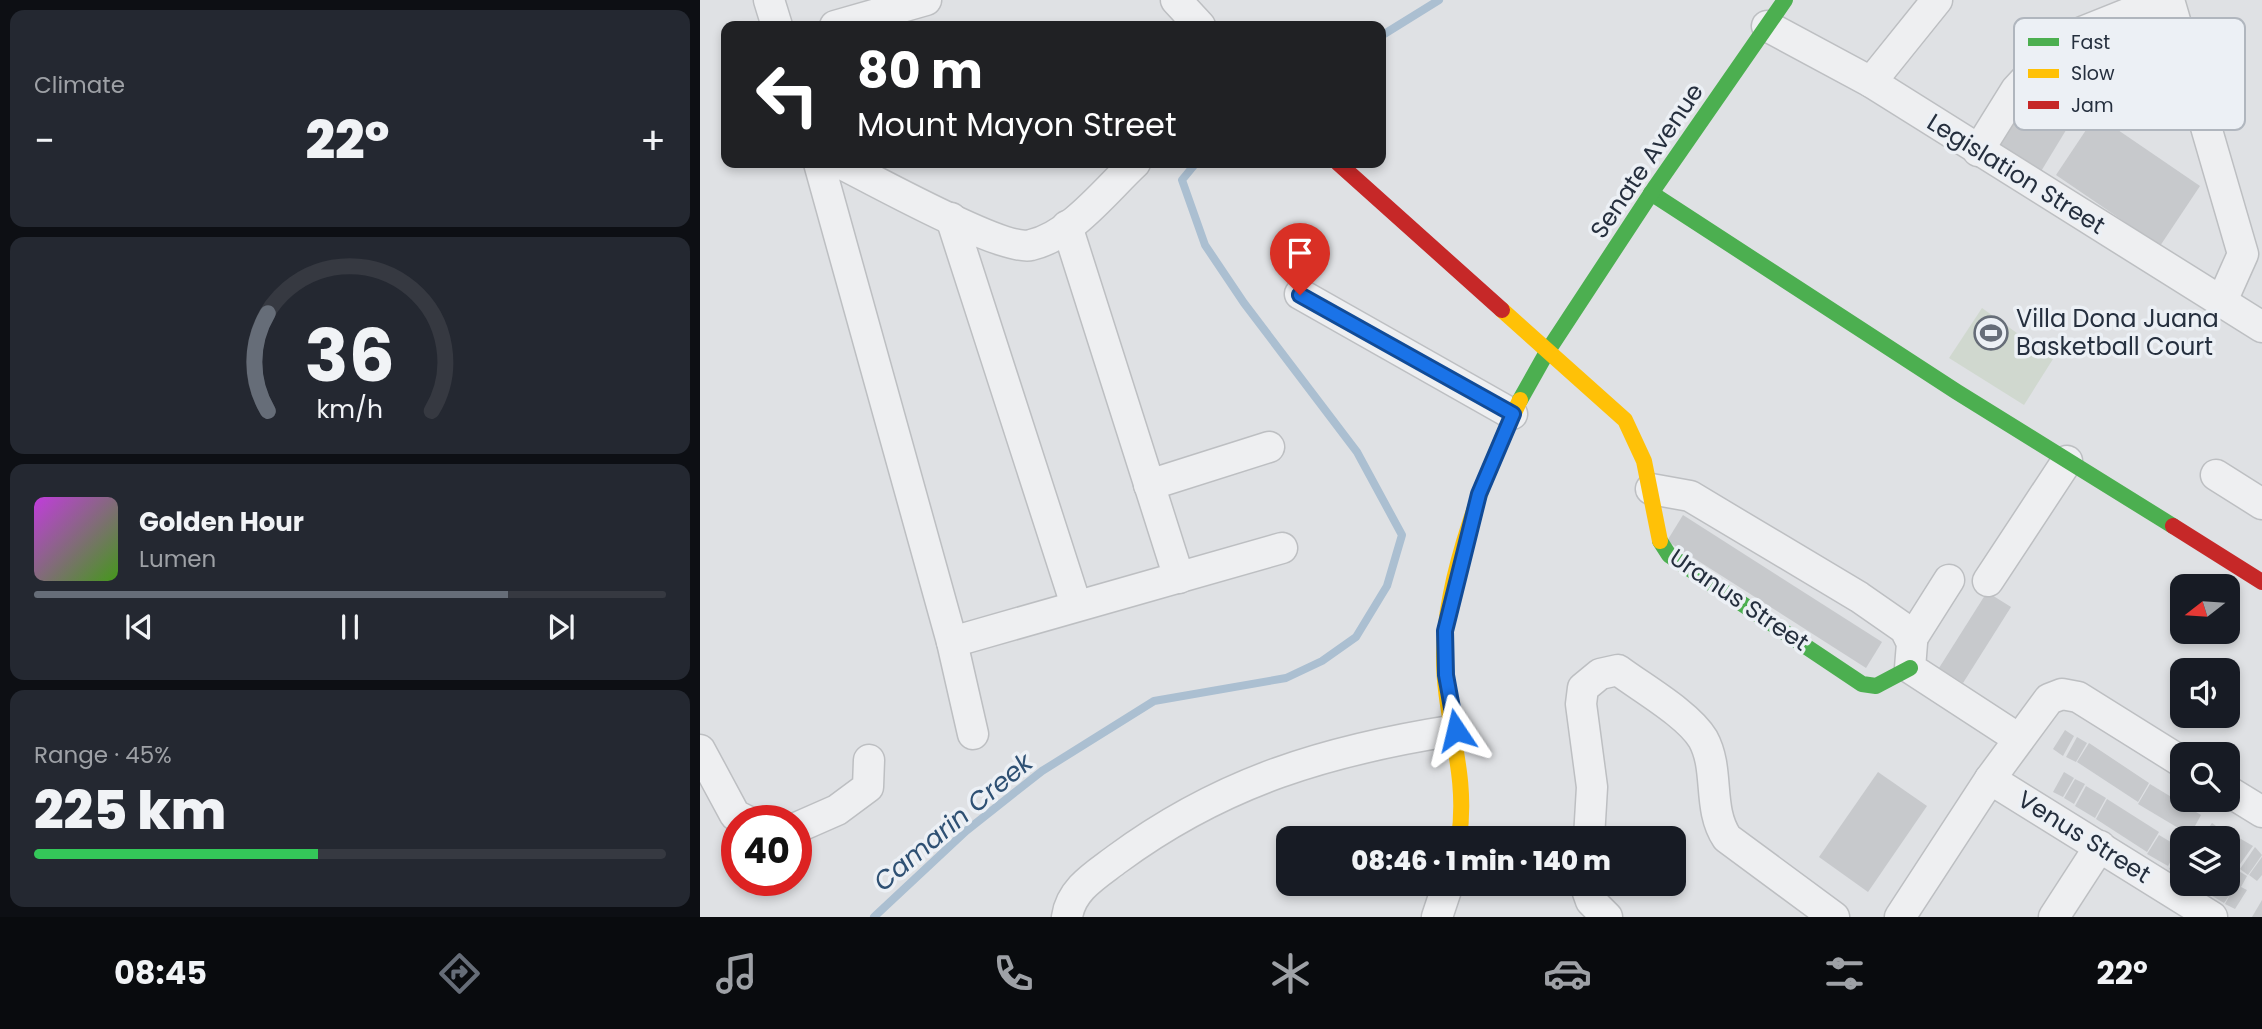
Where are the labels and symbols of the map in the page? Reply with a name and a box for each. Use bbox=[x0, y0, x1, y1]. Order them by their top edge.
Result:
legend bbox=[2014, 18, 2245, 130]
text: Fast bbox=[2071, 29, 2110, 56]
text: Slow bbox=[2071, 60, 2115, 87]
street label: Senate Avenue bbox=[1582, 77, 1711, 245]
text: Jam bbox=[2071, 92, 2113, 119]
street label: Legislation Street bbox=[1921, 106, 2112, 242]
pin bbox=[1270, 223, 1330, 295]
place label: Villa Dona Juana Basketball Court bbox=[2016, 302, 2219, 363]
sports icon: Villa Dona Juana Basketball Court bbox=[1972, 314, 2010, 352]
street label: Uranus Street bbox=[1663, 541, 1815, 658]
north arrow bbox=[2170, 574, 2240, 644]
position arrow bbox=[1419, 693, 1493, 767]
water label: Camarin Creek bbox=[866, 744, 1042, 899]
street label: Venus Street bbox=[2011, 783, 2157, 891]
speed limit sign: 40 bbox=[721, 805, 812, 896]

